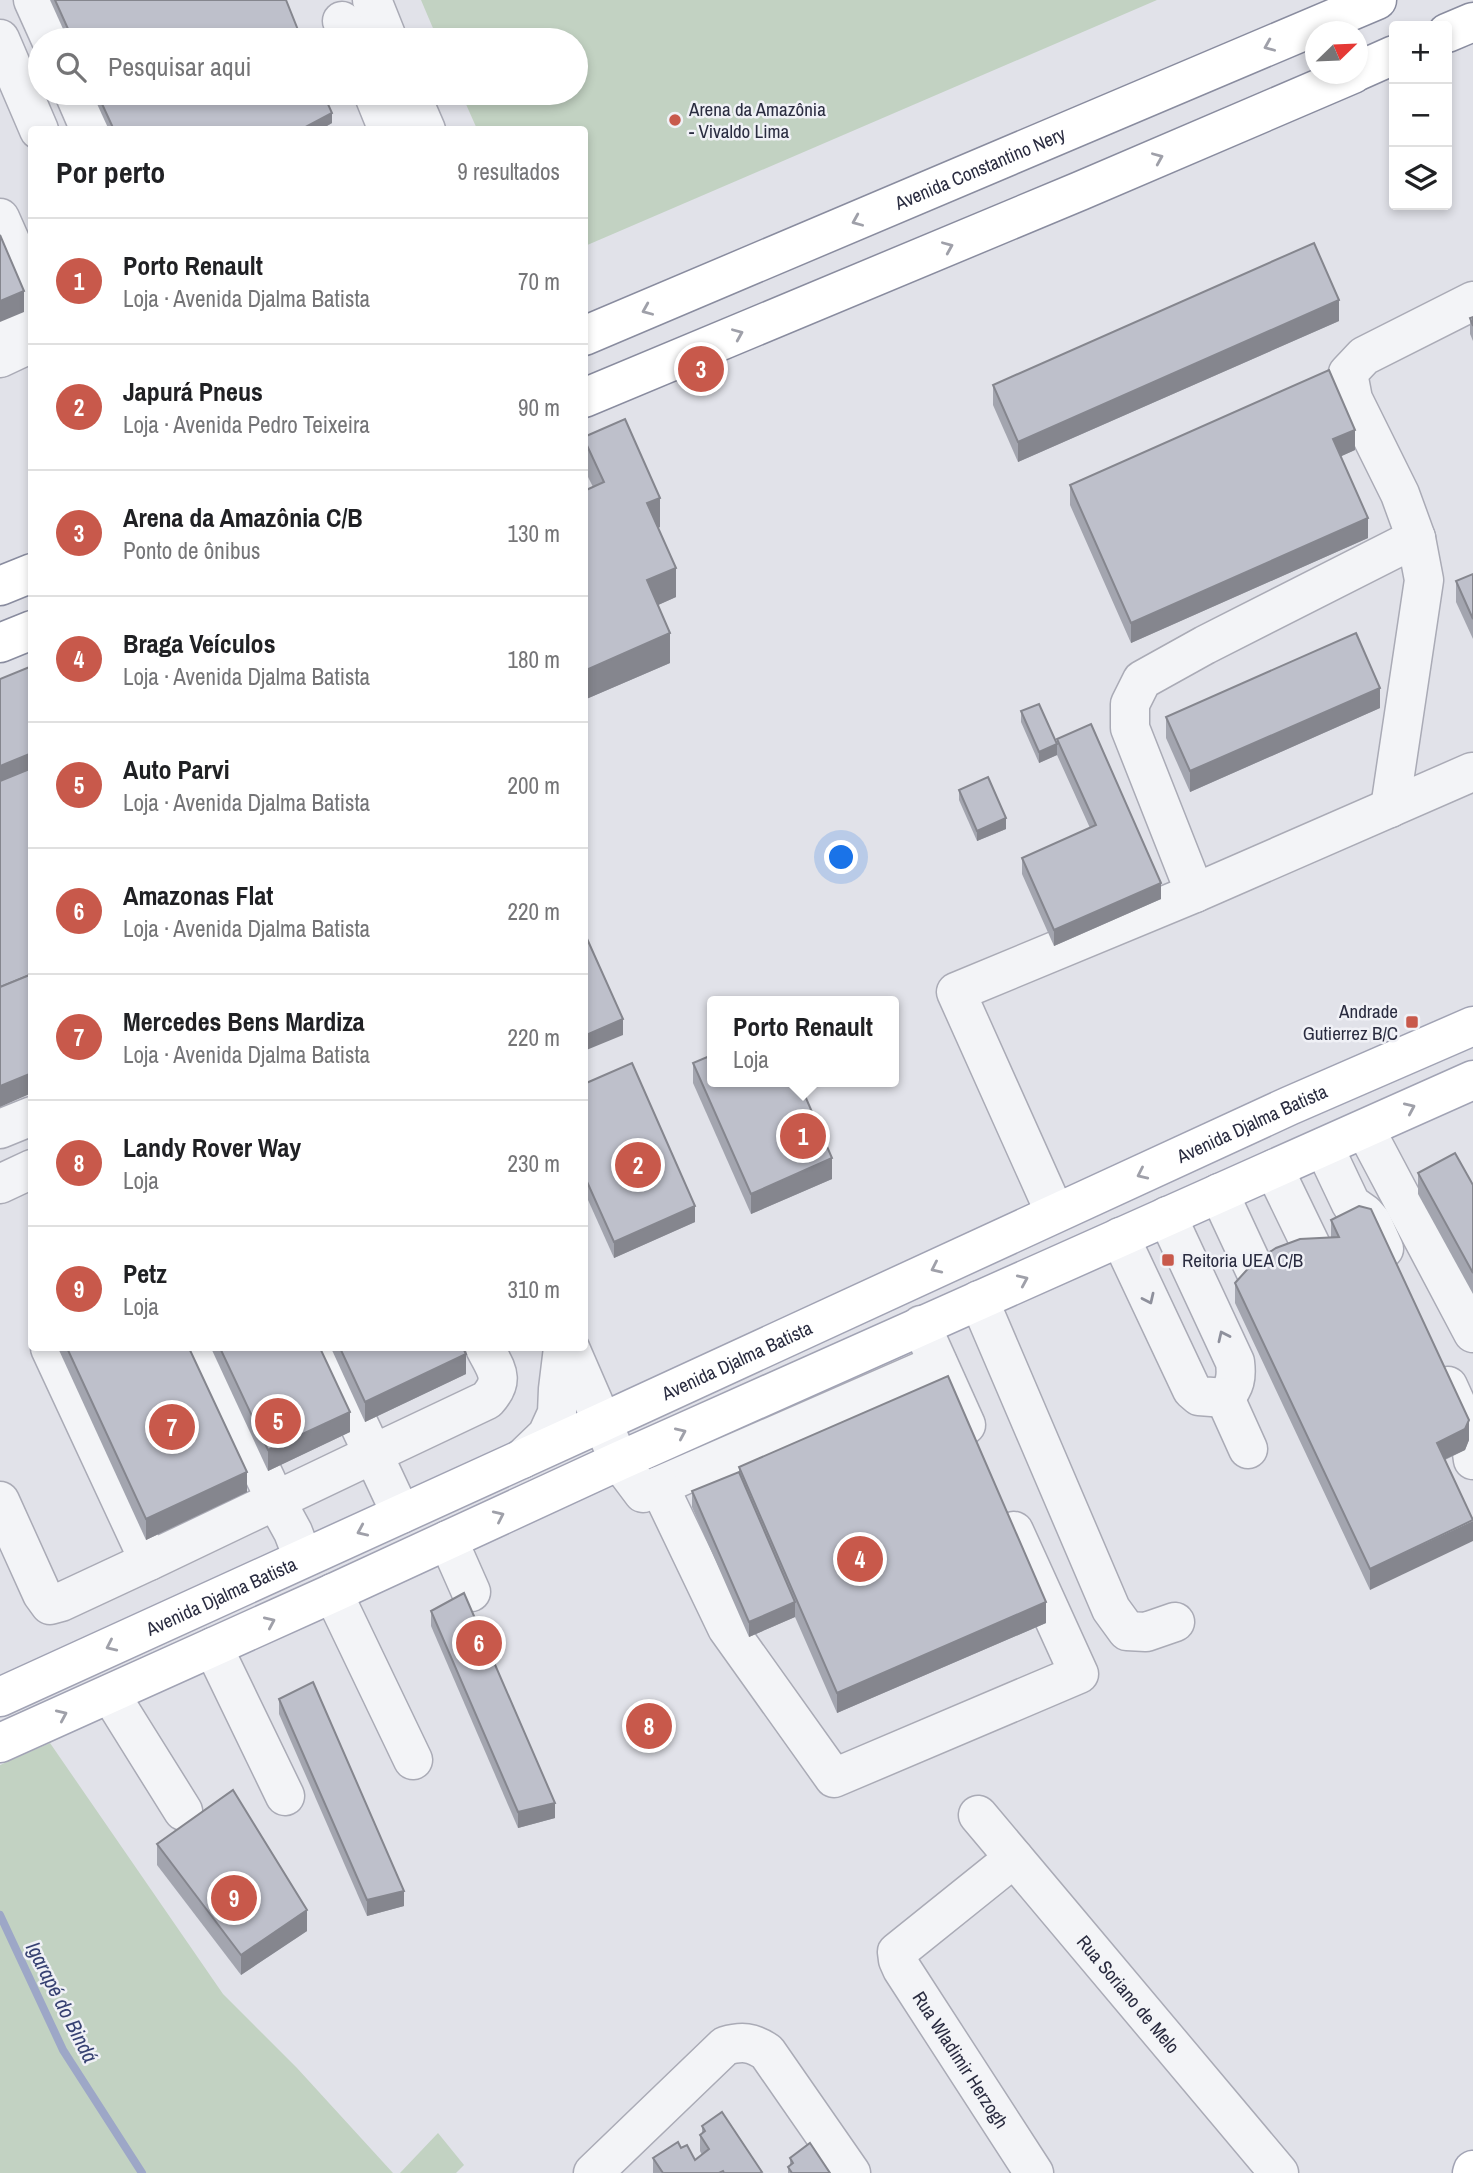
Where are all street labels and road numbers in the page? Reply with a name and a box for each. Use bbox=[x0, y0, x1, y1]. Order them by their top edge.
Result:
street label: Avenida Constantino Nery bbox=[890, 121, 1069, 216]
street label: Avenida Djalma Batista bbox=[1171, 1078, 1331, 1169]
street label: Avenida Djalma Batista bbox=[656, 1314, 816, 1407]
street label: Avenida Djalma Batista bbox=[141, 1550, 301, 1642]
street label: Rua Soriano de Melo bbox=[1071, 1929, 1186, 2059]
street label: Rua Wladimir Herzogh bbox=[907, 1986, 1015, 2133]

